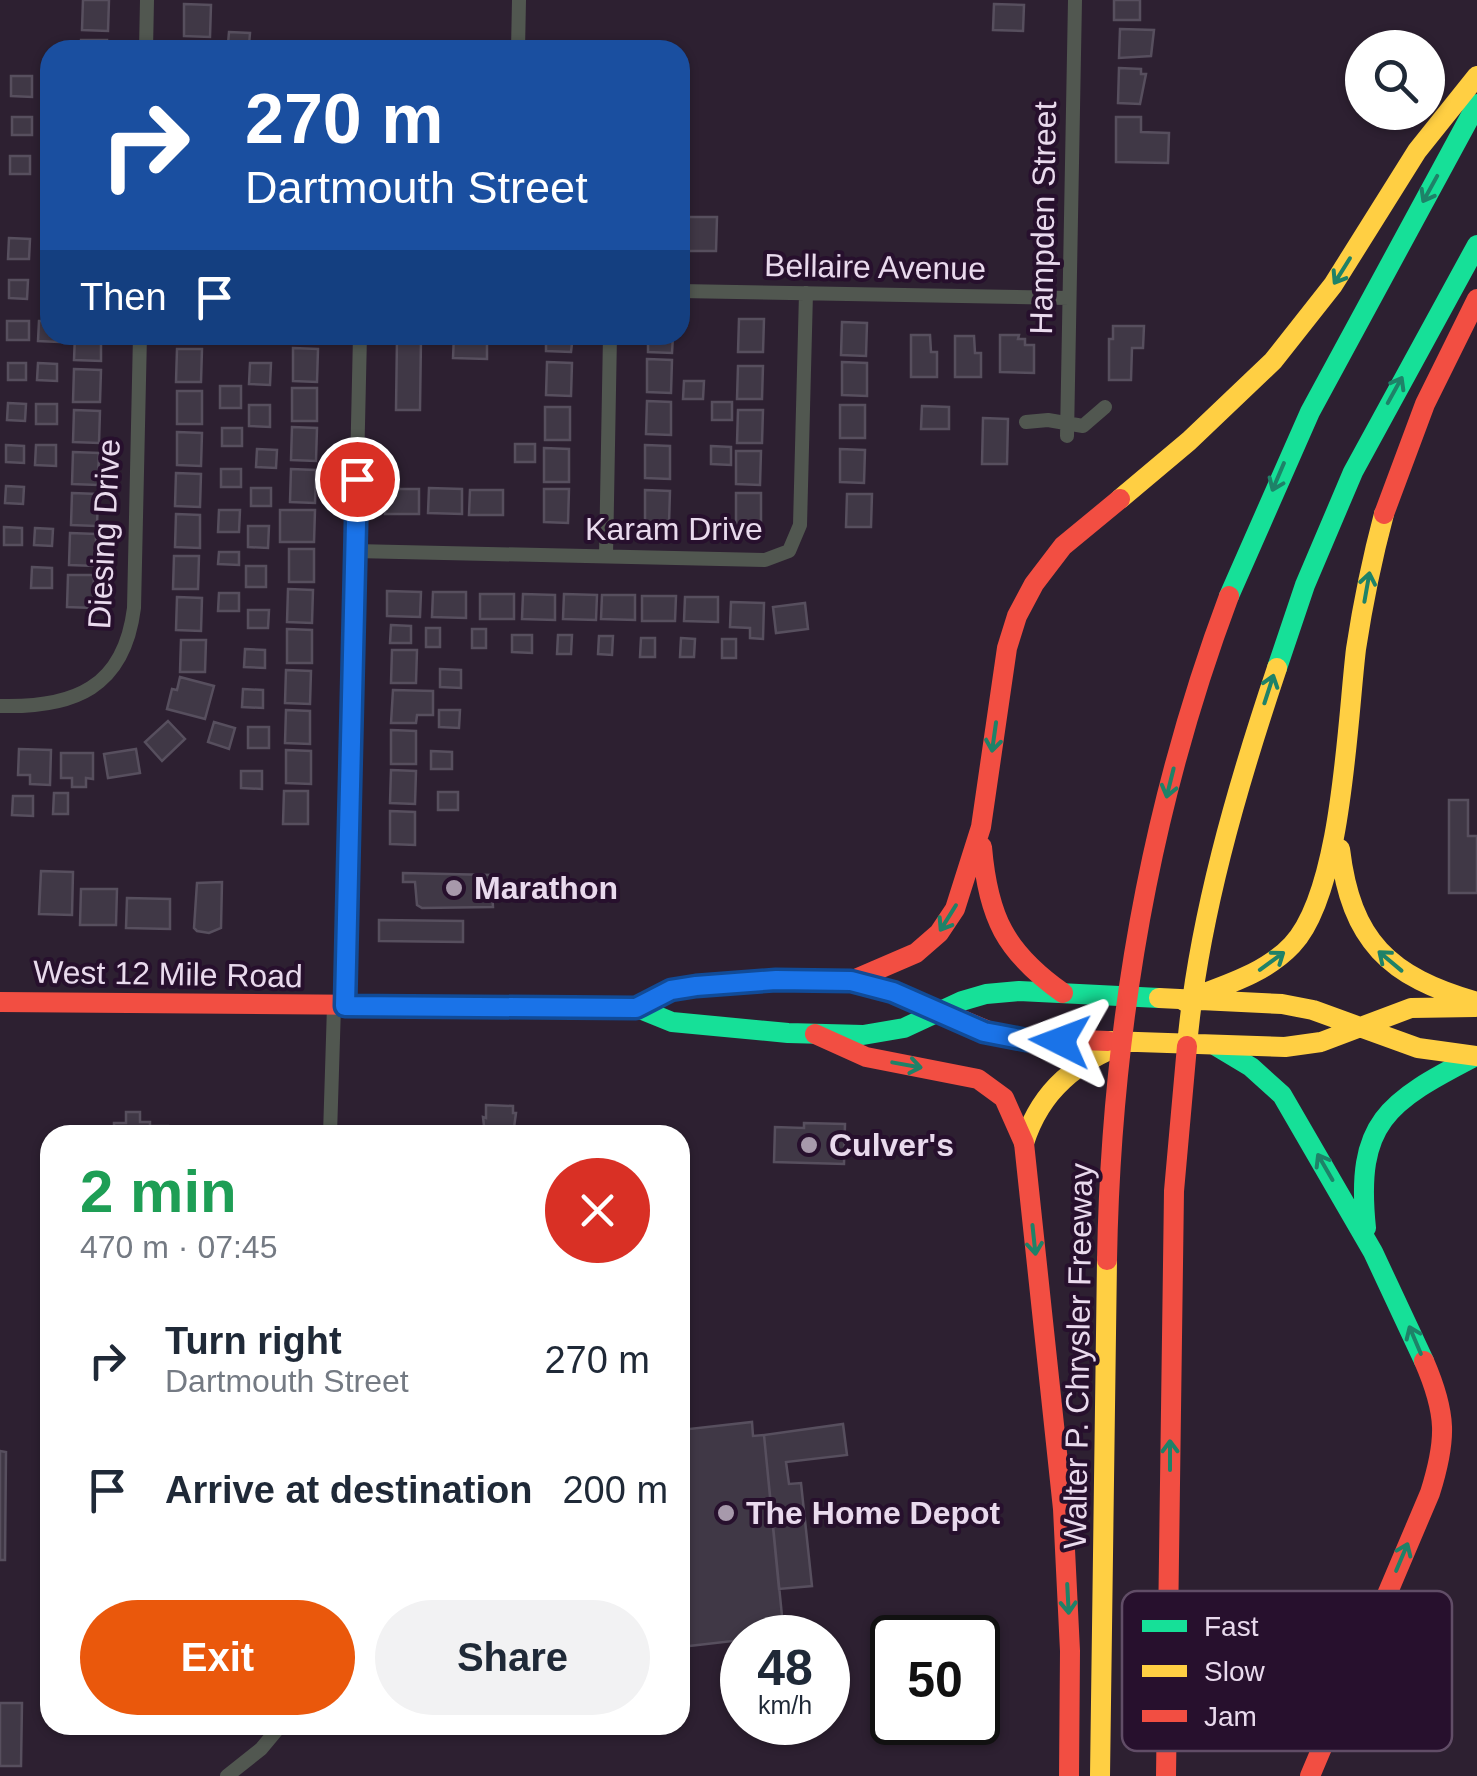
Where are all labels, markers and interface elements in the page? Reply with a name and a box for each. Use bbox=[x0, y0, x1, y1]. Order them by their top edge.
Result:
map controls bbox=[1345, 30, 1445, 130]
button: search bbox=[1345, 30, 1445, 130]
icon: right bbox=[80, 80, 210, 210]
text: 270 m bbox=[245, 80, 443, 158]
street label: Hampden Street bbox=[1023, 101, 1063, 335]
text: Dartmouth Street bbox=[245, 162, 588, 213]
one-way arrow bbox=[1419, 174, 1439, 203]
street label: Bellaire Avenue bbox=[764, 247, 986, 287]
one-way arrow bbox=[1331, 256, 1352, 285]
icon: arrive bbox=[187, 270, 242, 325]
text: Then bbox=[80, 276, 167, 318]
one-way arrow bbox=[1386, 376, 1406, 405]
pin bbox=[315, 437, 400, 522]
street label: Diesing Drive bbox=[81, 438, 127, 630]
icon: arrive bbox=[330, 452, 385, 507]
one-way arrow bbox=[1268, 461, 1286, 491]
street label: Karam Drive bbox=[585, 511, 763, 547]
one-way arrow bbox=[1358, 571, 1377, 604]
one-way arrow bbox=[1261, 673, 1279, 705]
one-way arrow bbox=[984, 721, 1002, 753]
one-way arrow bbox=[1160, 766, 1178, 798]
place label: Marathon bbox=[474, 870, 618, 906]
marker: Marathon bbox=[443, 877, 465, 899]
one-way arrow bbox=[938, 903, 958, 932]
one-way arrow bbox=[1378, 949, 1403, 972]
one-way arrow bbox=[1258, 951, 1285, 972]
street label: West 12 Mile Road bbox=[33, 954, 303, 994]
position arrow bbox=[1008, 989, 1112, 1093]
one-way arrow bbox=[890, 1056, 923, 1075]
place label: Culver's bbox=[829, 1127, 954, 1163]
marker: Culver's bbox=[798, 1134, 820, 1156]
one-way arrow bbox=[1315, 1153, 1335, 1182]
text: 2 min bbox=[80, 1158, 237, 1225]
button: close bbox=[545, 1158, 650, 1263]
street label: Walter P. Chrysler Freeway bbox=[1057, 1163, 1099, 1549]
one-way arrow bbox=[1025, 1224, 1044, 1256]
text: 470 m · 07:45 bbox=[80, 1229, 277, 1265]
text: Turn right bbox=[165, 1320, 342, 1362]
one-way arrow bbox=[1405, 1325, 1423, 1356]
icon: right bbox=[80, 1333, 135, 1388]
text: 270 m bbox=[544, 1339, 650, 1381]
text: Dartmouth Street bbox=[165, 1363, 409, 1399]
one-way arrow bbox=[1160, 1439, 1180, 1472]
icon: arrive bbox=[80, 1463, 135, 1518]
text: Arrive at destination bbox=[165, 1469, 532, 1511]
text: 200 m bbox=[562, 1469, 668, 1511]
place label: The Home Depot bbox=[746, 1495, 1001, 1531]
marker: The Home Depot bbox=[715, 1502, 737, 1524]
one-way arrow bbox=[1394, 1542, 1412, 1573]
one-way arrow bbox=[1059, 1582, 1078, 1614]
legend bbox=[1122, 1591, 1452, 1751]
button: Exit bbox=[80, 1600, 355, 1715]
button: Share bbox=[375, 1600, 650, 1715]
text: Fast bbox=[1204, 1611, 1259, 1642]
speed limit sign: 50 bbox=[870, 1615, 1000, 1745]
text: 48 bbox=[757, 1640, 813, 1696]
text: Slow bbox=[1204, 1656, 1265, 1687]
text: km/h bbox=[758, 1691, 812, 1719]
text: Jam bbox=[1204, 1701, 1257, 1732]

